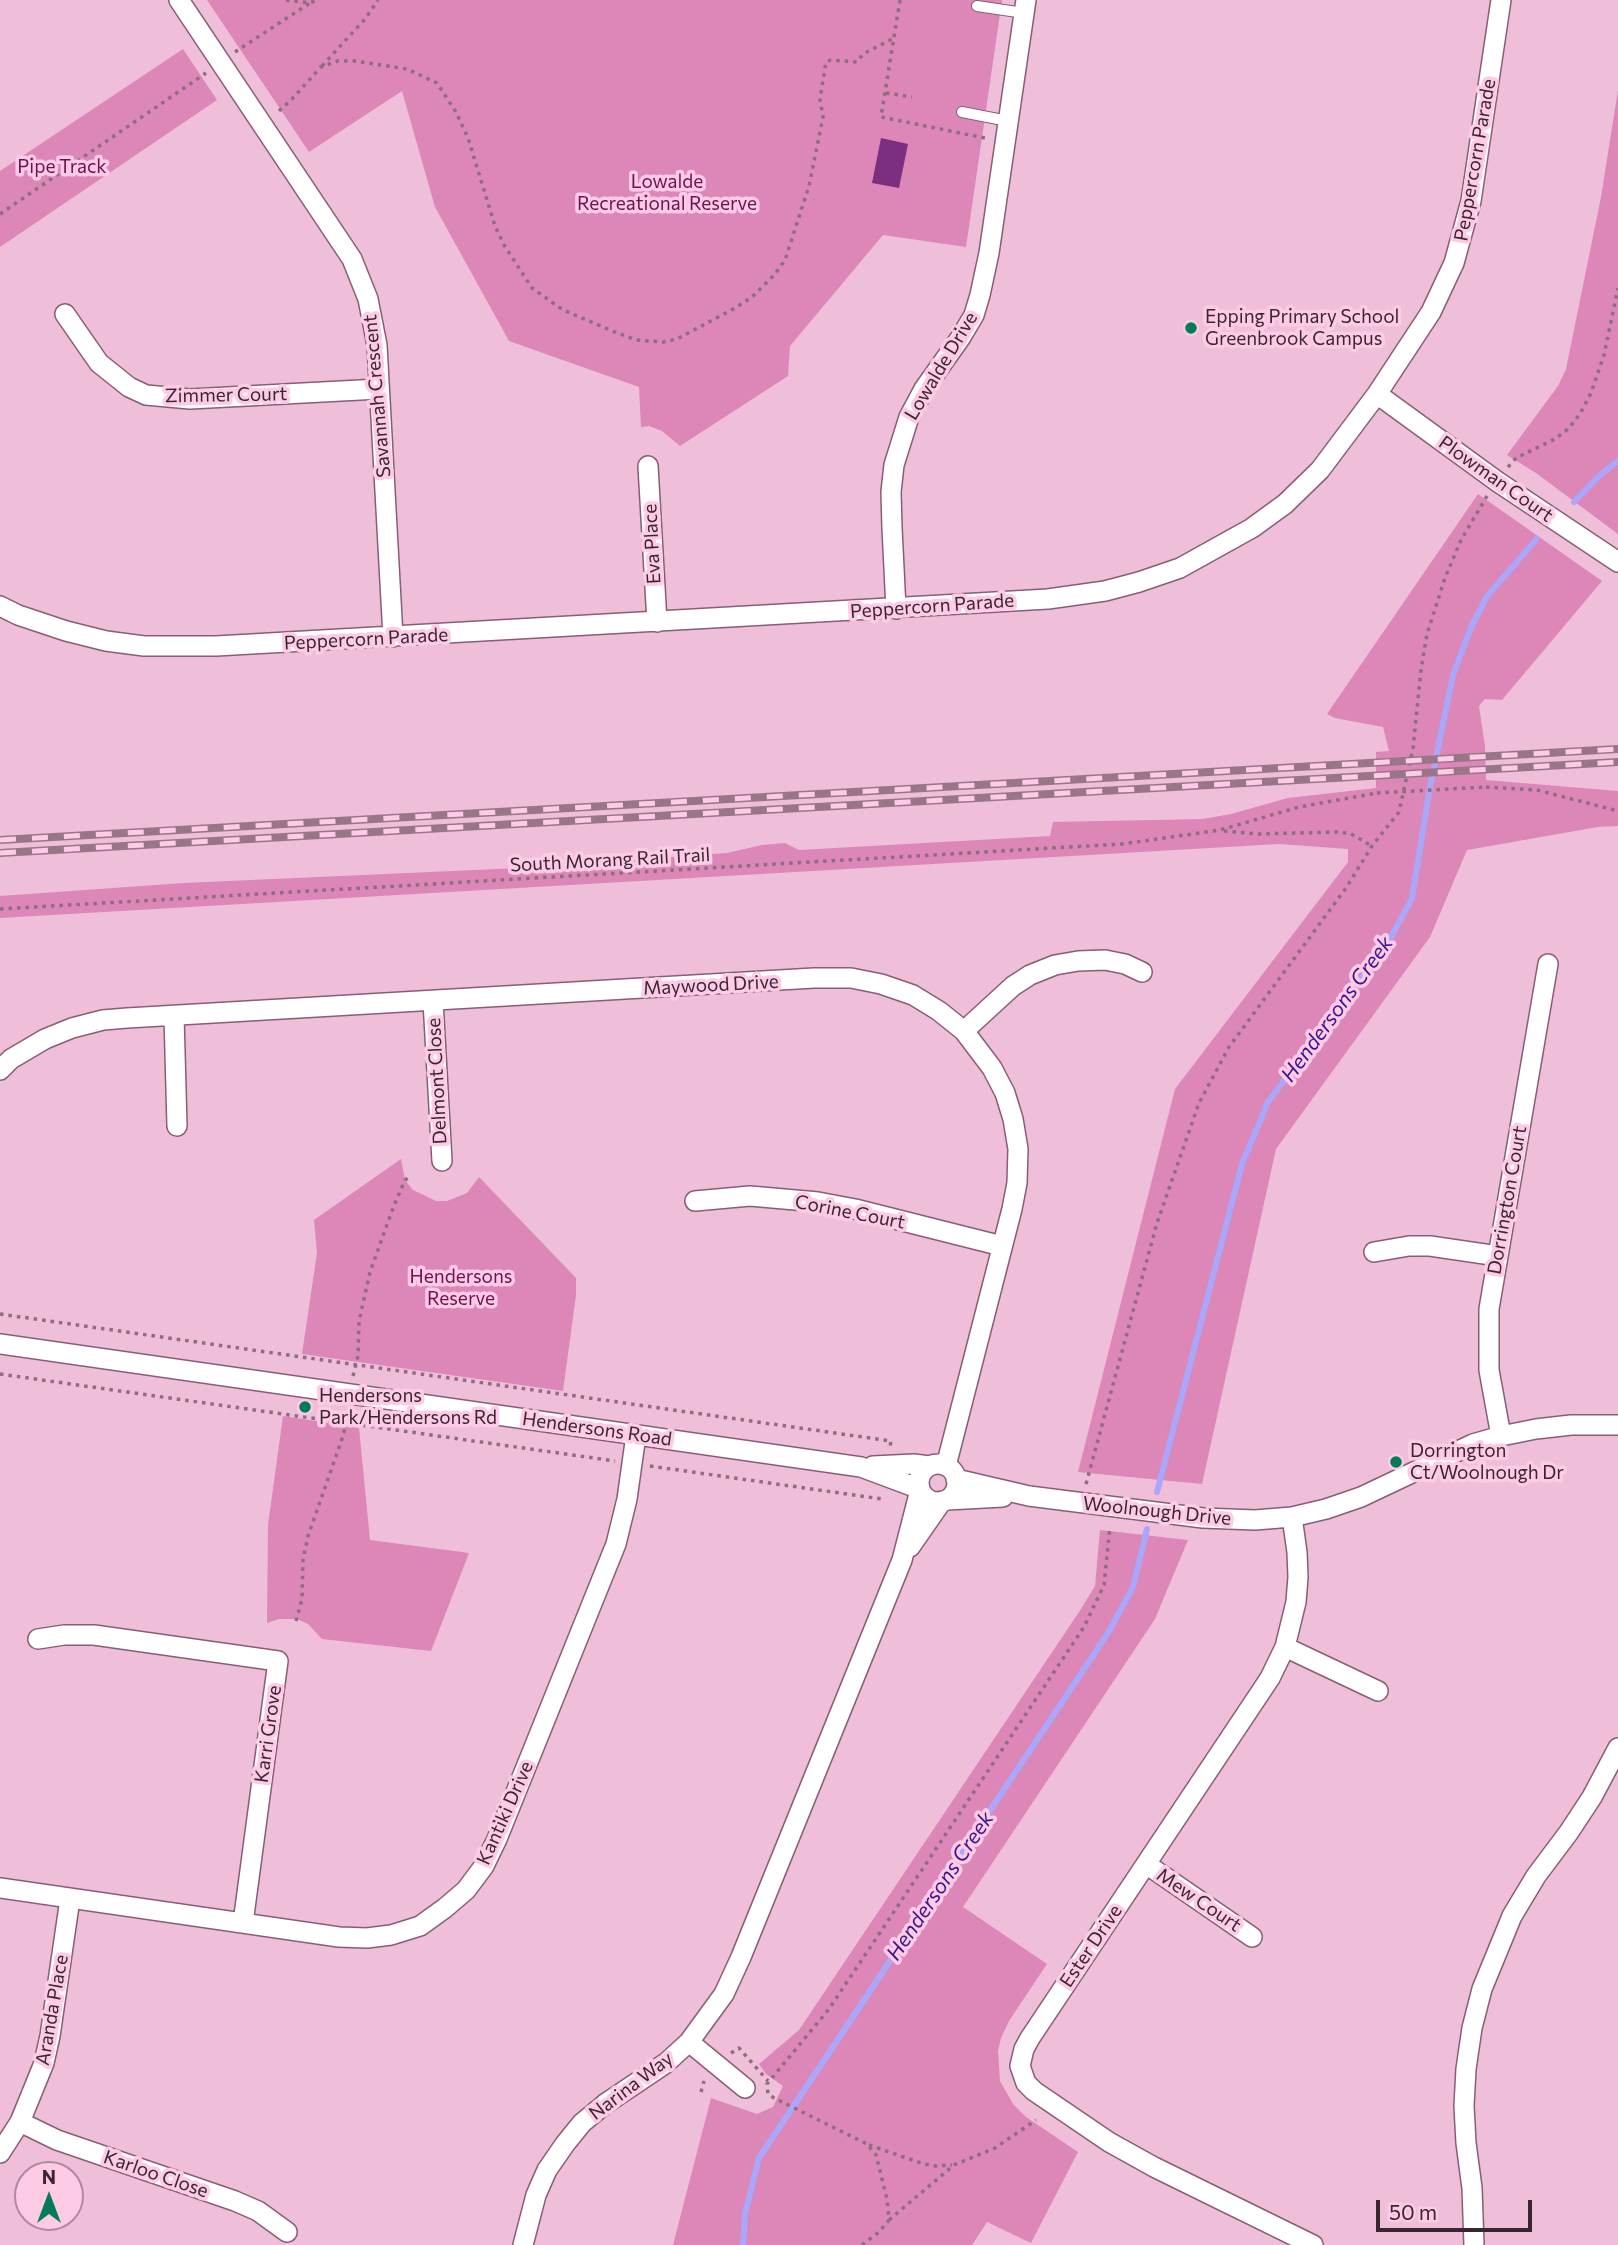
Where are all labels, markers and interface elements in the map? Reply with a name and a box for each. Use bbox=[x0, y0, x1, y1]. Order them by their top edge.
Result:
street label: Peppercorn Parade bbox=[1449, 77, 1501, 243]
park label: Pipe Track bbox=[17, 156, 107, 178]
park label: Lowalde Recreational Reserve bbox=[577, 171, 757, 215]
place label: Epping Primary School Greenbrook Campus bbox=[1205, 306, 1399, 350]
street label: Lowalde Drive bbox=[900, 308, 982, 424]
street label: Savannah Crescent bbox=[359, 314, 395, 478]
marker: Epping Primary School Greenbrook Campus bbox=[1183, 320, 1199, 336]
street label: Zimmer Court bbox=[165, 383, 287, 407]
street label: Plowman Court bbox=[1434, 431, 1558, 527]
street label: Eva Place bbox=[639, 503, 665, 585]
street label: Peppercorn Parade bbox=[849, 589, 1015, 623]
street label: Peppercorn Parade bbox=[283, 623, 449, 655]
street label: South Morang Rail Trail bbox=[509, 843, 711, 877]
water label: Hendersons Creek bbox=[1276, 931, 1398, 1087]
street label: Maywood Drive bbox=[643, 970, 779, 1000]
street label: Delmont Close bbox=[422, 1017, 452, 1145]
street label: Dorrington Court bbox=[1483, 1124, 1531, 1276]
street label: Corine Court bbox=[793, 1190, 907, 1234]
park label: Hendersons Reserve bbox=[410, 1266, 512, 1310]
place label: Hendersons Park/Hendersons Rd bbox=[319, 1385, 497, 1429]
marker: Hendersons Park/Hendersons Rd bbox=[297, 1399, 313, 1415]
street label: Hendersons Road bbox=[521, 1407, 673, 1451]
place label: Dorrington Ct/Woolnough Dr bbox=[1410, 1440, 1564, 1484]
marker: Dorrington Ct/Woolnough Dr bbox=[1388, 1454, 1404, 1470]
street label: Woolnough Drive bbox=[1082, 1492, 1232, 1530]
street label: Karri Grove bbox=[250, 1684, 286, 1784]
street label: Kantiki Drive bbox=[472, 1758, 538, 1868]
water label: Hendersons Creek bbox=[881, 1807, 999, 1965]
street label: Mew Court bbox=[1152, 1863, 1246, 1937]
street label: Ester Drive bbox=[1055, 1900, 1127, 1992]
street label: Aranda Place bbox=[31, 1953, 73, 2067]
street label: Narina Way bbox=[585, 2047, 677, 2125]
street label: Karloo Close bbox=[101, 2145, 211, 2203]
north arrow bbox=[14, 2161, 84, 2231]
text: N bbox=[42, 2165, 56, 2188]
scale bar bbox=[1380, 2186, 1536, 2230]
text: 50 m bbox=[1389, 2199, 1437, 2224]

